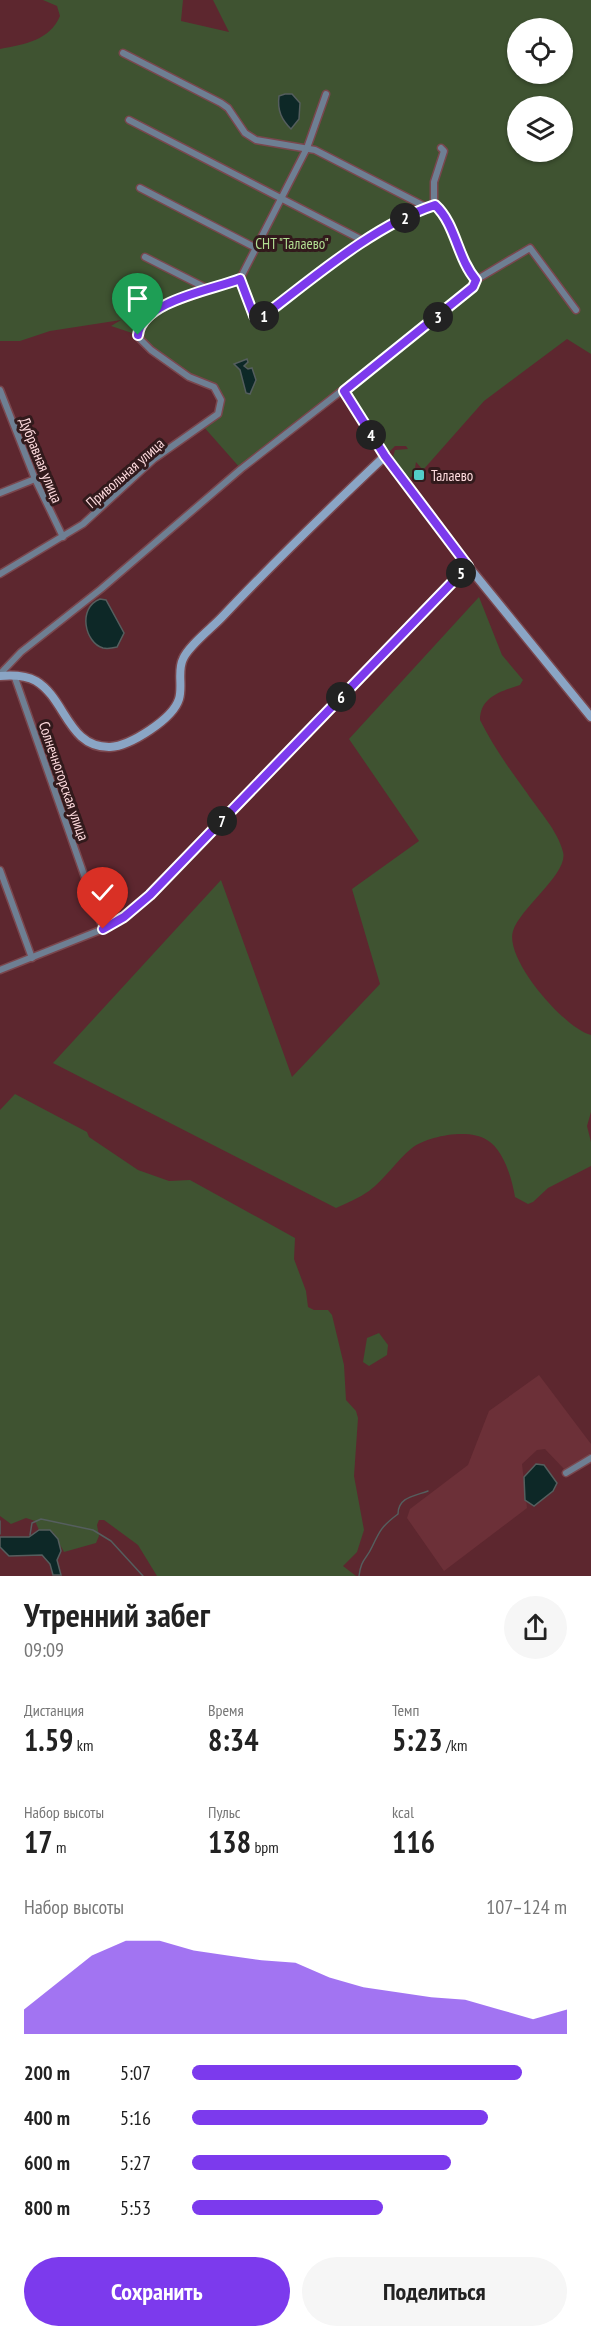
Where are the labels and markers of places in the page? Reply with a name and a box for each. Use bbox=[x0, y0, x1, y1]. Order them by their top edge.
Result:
pin: 2 bbox=[390, 203, 420, 233]
pin bbox=[112, 273, 163, 335]
pin: 1 bbox=[249, 301, 279, 331]
pin: 3 bbox=[423, 302, 453, 332]
pin: 4 bbox=[356, 420, 386, 450]
place label: Талаево bbox=[431, 466, 473, 485]
marker: Талаево bbox=[412, 468, 426, 482]
pin: 5 bbox=[446, 558, 476, 588]
pin: 6 bbox=[326, 682, 356, 712]
pin: 7 bbox=[207, 806, 237, 836]
pin bbox=[77, 867, 128, 929]

